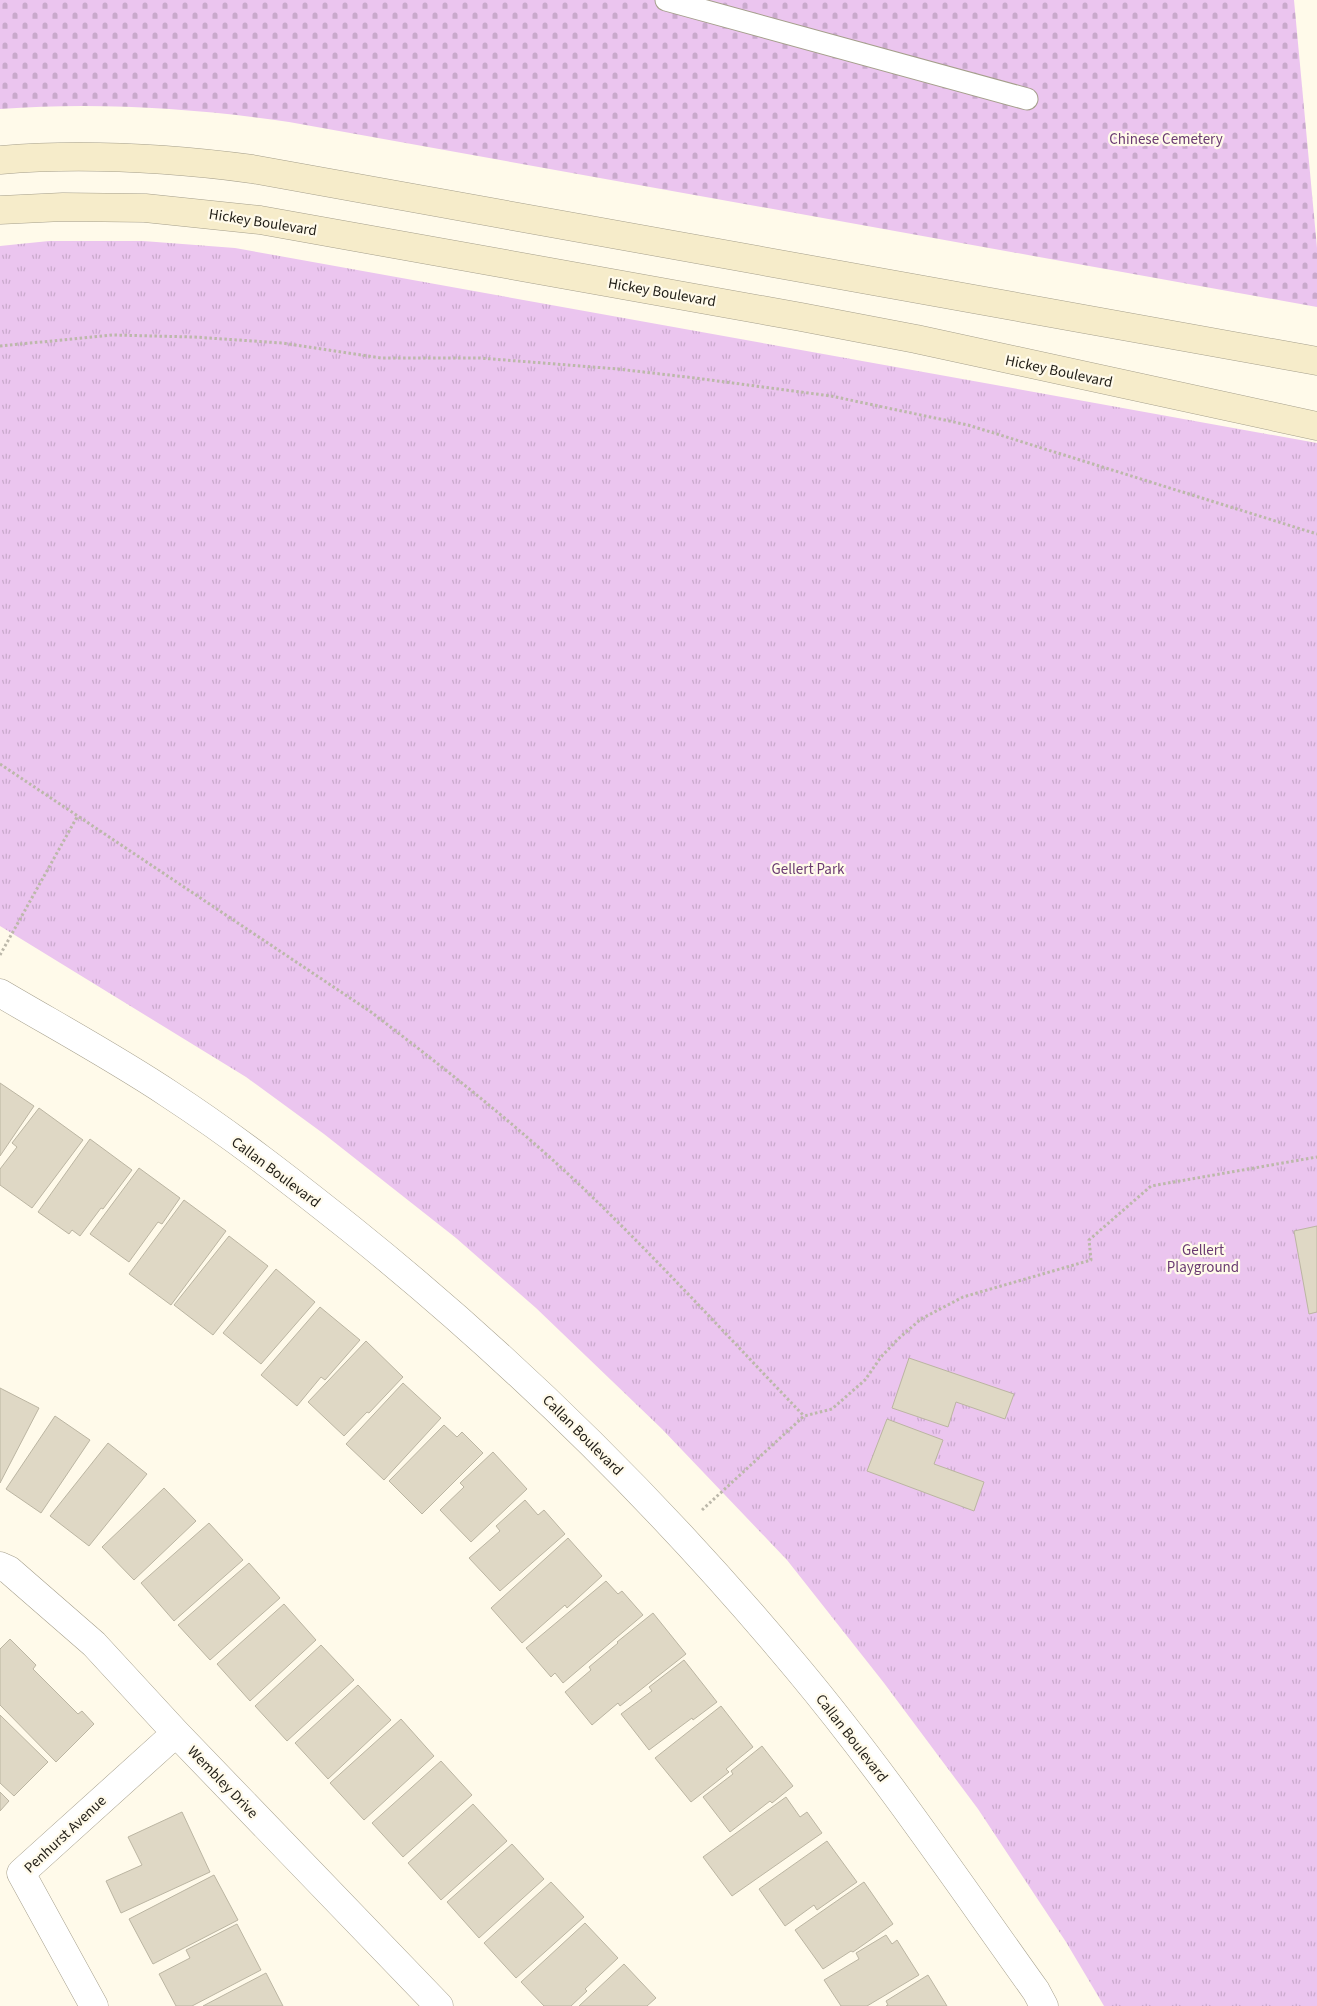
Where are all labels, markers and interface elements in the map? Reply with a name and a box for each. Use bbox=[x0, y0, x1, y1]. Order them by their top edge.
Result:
park label: Chinese Cemetery bbox=[1109, 129, 1223, 150]
street label: Hickey Boulevard bbox=[207, 204, 318, 241]
street label: Hickey Boulevard bbox=[606, 273, 717, 312]
street label: Hickey Boulevard bbox=[1003, 350, 1114, 393]
park label: Gellert Park bbox=[771, 859, 845, 880]
street label: Callan Boulevard bbox=[227, 1132, 325, 1213]
park label: Gellert Playground bbox=[1167, 1240, 1239, 1278]
street label: Callan Boulevard bbox=[538, 1390, 628, 1480]
street label: Callan Boulevard bbox=[811, 1690, 893, 1787]
street label: Wembley Drive bbox=[182, 1741, 263, 1823]
street label: Penhurst Avenue bbox=[20, 1791, 111, 1878]

